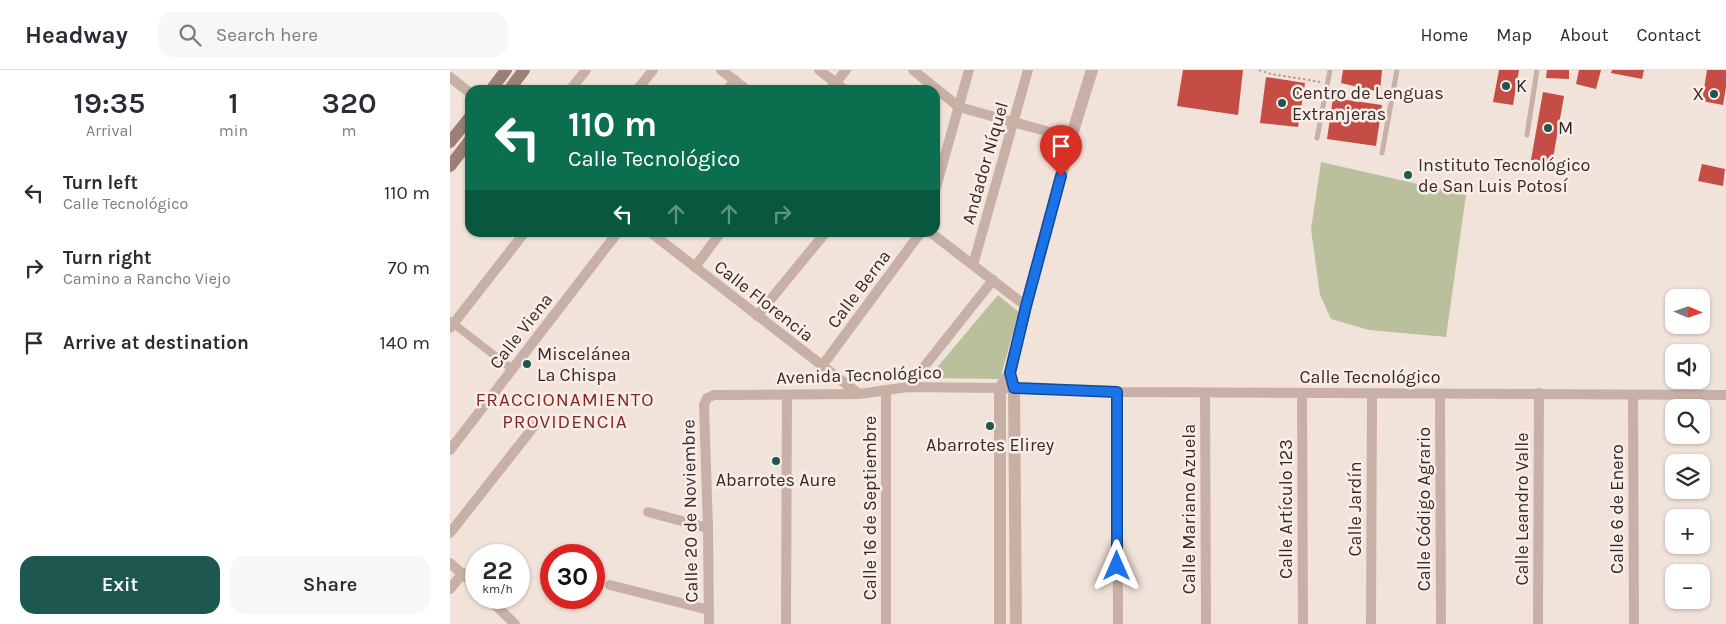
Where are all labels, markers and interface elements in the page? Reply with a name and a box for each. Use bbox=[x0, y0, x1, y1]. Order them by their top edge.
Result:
search box bbox=[158, 12, 508, 57]
text: Headway bbox=[25, 21, 128, 49]
icon: search bbox=[176, 21, 204, 49]
text: Search here bbox=[216, 24, 318, 46]
text: Home bbox=[1420, 24, 1468, 46]
text: Map bbox=[1496, 24, 1532, 46]
text: About bbox=[1560, 24, 1609, 46]
text: Contact bbox=[1637, 24, 1701, 46]
place label: K bbox=[1516, 75, 1527, 97]
marker: K bbox=[1500, 80, 1512, 92]
place label: Centro de Lenguas Extranjeras bbox=[1292, 82, 1444, 125]
place label: X bbox=[1692, 83, 1704, 105]
text: 19:35 bbox=[73, 85, 145, 121]
text: 1 bbox=[228, 85, 239, 121]
text: 320 bbox=[322, 85, 377, 121]
marker: X bbox=[1708, 88, 1720, 100]
marker: Centro de Lenguas Extranjeras bbox=[1276, 97, 1288, 109]
street label: Andador Níquel bbox=[957, 99, 1013, 227]
text: 110 m bbox=[568, 104, 657, 145]
icon: left bbox=[485, 105, 550, 170]
place label: M bbox=[1558, 117, 1573, 139]
text: Arrival bbox=[86, 121, 133, 140]
text: min bbox=[219, 121, 248, 140]
text: m bbox=[342, 121, 357, 140]
marker: M bbox=[1542, 122, 1554, 134]
pin bbox=[1040, 125, 1082, 176]
icon: arrive bbox=[1047, 132, 1075, 160]
text: Calle Tecnológico bbox=[568, 146, 740, 172]
place label: Instituto Tecnológico de San Luis Potosí bbox=[1418, 154, 1590, 197]
marker: Instituto Tecnológico de San Luis Potosí bbox=[1402, 169, 1414, 181]
text: Turn left bbox=[63, 172, 138, 194]
icon: left bbox=[20, 179, 48, 207]
text: 110 m bbox=[384, 182, 430, 204]
text: Calle Tecnológico bbox=[63, 194, 188, 213]
icon: left bbox=[609, 200, 637, 228]
icon: ahead bbox=[662, 200, 690, 228]
icon: ahead bbox=[715, 200, 743, 228]
icon: right bbox=[768, 200, 796, 228]
street label: Calle Berna bbox=[822, 246, 896, 332]
text: Turn right bbox=[63, 247, 152, 269]
icon: right bbox=[20, 254, 48, 282]
street label: Calle Florencia bbox=[710, 255, 818, 347]
text: 70 m bbox=[388, 257, 430, 279]
text: Camino a Rancho Viejo bbox=[63, 269, 231, 288]
street label: Calle Viena bbox=[485, 289, 557, 373]
north arrow bbox=[1665, 289, 1710, 334]
map controls bbox=[1665, 289, 1710, 609]
icon: arrive bbox=[20, 329, 48, 357]
text: Arrive at destination bbox=[63, 332, 249, 354]
text: 140 m bbox=[380, 332, 430, 354]
place label: Miscelánea La Chispa bbox=[537, 343, 631, 386]
button: sound bbox=[1665, 344, 1710, 389]
marker: Miscelánea La Chispa bbox=[521, 358, 533, 370]
street label: Avenida Tecnológico bbox=[776, 361, 942, 389]
street label: Calle Tecnológico bbox=[1300, 366, 1440, 388]
district label: FRACCIONAMIENTO PROVIDENCIA bbox=[475, 389, 655, 433]
button: search bbox=[1665, 399, 1710, 444]
street label: Calle 16 de Septiembre bbox=[859, 416, 881, 600]
street label: Calle 20 de Noviembre bbox=[677, 419, 703, 603]
marker: Abarrotes Elirey bbox=[984, 420, 996, 432]
street label: Calle Mariano Azuela bbox=[1178, 424, 1200, 594]
street label: Calle Código Agrario bbox=[1413, 427, 1435, 591]
street label: Calle Leandro Valle bbox=[1511, 432, 1533, 586]
place label: Abarrotes Elirey bbox=[926, 434, 1055, 456]
street label: Calle Artículo 123 bbox=[1275, 439, 1297, 579]
street label: Calle 6 de Enero bbox=[1606, 444, 1628, 574]
button: layers bbox=[1665, 454, 1710, 499]
marker: Abarrotes Aure bbox=[770, 455, 782, 467]
street label: Calle Jardín bbox=[1344, 461, 1366, 557]
place label: Abarrotes Aure bbox=[716, 469, 836, 491]
button: + bbox=[1665, 509, 1710, 554]
position arrow bbox=[1090, 539, 1142, 591]
speed limit sign: 30 bbox=[540, 544, 605, 609]
button: Exit bbox=[20, 556, 220, 614]
button: Share bbox=[230, 556, 430, 614]
text: 22 bbox=[482, 556, 513, 585]
button: − bbox=[1665, 564, 1710, 609]
text: km/h bbox=[482, 582, 513, 596]

